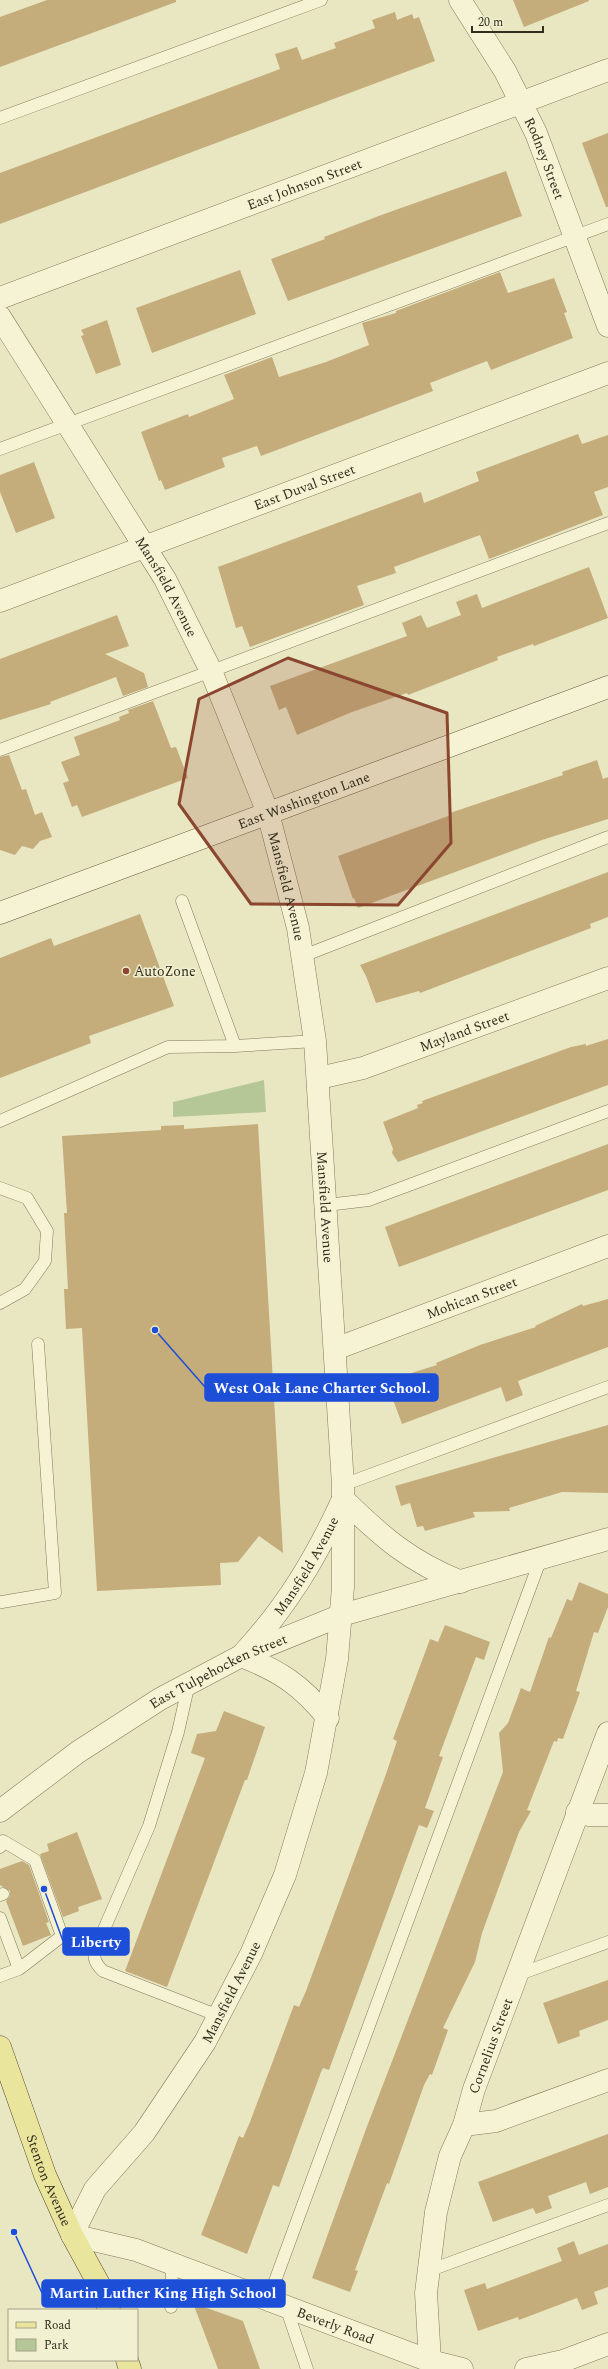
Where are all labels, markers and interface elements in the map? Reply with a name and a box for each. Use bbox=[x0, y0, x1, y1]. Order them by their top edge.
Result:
scale bar bbox=[472, 8, 543, 34]
text: 20 m bbox=[478, 13, 503, 32]
street label: Rodney Street bbox=[519, 114, 570, 202]
street label: East Johnson Street bbox=[244, 153, 365, 216]
street label: East Duval Street bbox=[251, 459, 358, 516]
street label: Mansfield Avenue bbox=[130, 532, 202, 641]
street label: East Washington Lane bbox=[235, 766, 373, 835]
street label: Mansfield Avenue bbox=[262, 829, 310, 942]
place label: AutoZone bbox=[134, 961, 196, 982]
marker: AutoZone bbox=[121, 966, 131, 976]
street label: Mayland Street bbox=[417, 1005, 512, 1057]
street label: Mansfield Avenue bbox=[311, 1150, 339, 1264]
street label: Mohican Street bbox=[423, 1271, 520, 1325]
callout: West Oak Lane Charter School. bbox=[205, 1374, 438, 1401]
text: West Oak Lane Charter School. bbox=[214, 1377, 430, 1400]
street label: Mansfield Avenue bbox=[269, 1513, 344, 1620]
street label: East Tulpehocken Street bbox=[145, 1628, 290, 1714]
callout: Liberty bbox=[63, 1928, 129, 1955]
text: Liberty bbox=[71, 1931, 122, 1954]
street label: Mansfield Avenue bbox=[197, 1937, 266, 2047]
street label: Cornelius Street bbox=[463, 1995, 518, 2097]
street label: Stenton Avenue bbox=[20, 2131, 77, 2230]
callout: Martin Luther King High School bbox=[42, 2280, 285, 2307]
text: Martin Luther King High School bbox=[50, 2282, 277, 2305]
street label: Beverly Road bbox=[294, 2302, 377, 2350]
legend bbox=[8, 2309, 138, 2361]
text: Road bbox=[44, 2316, 71, 2335]
text: Park bbox=[44, 2336, 69, 2355]

